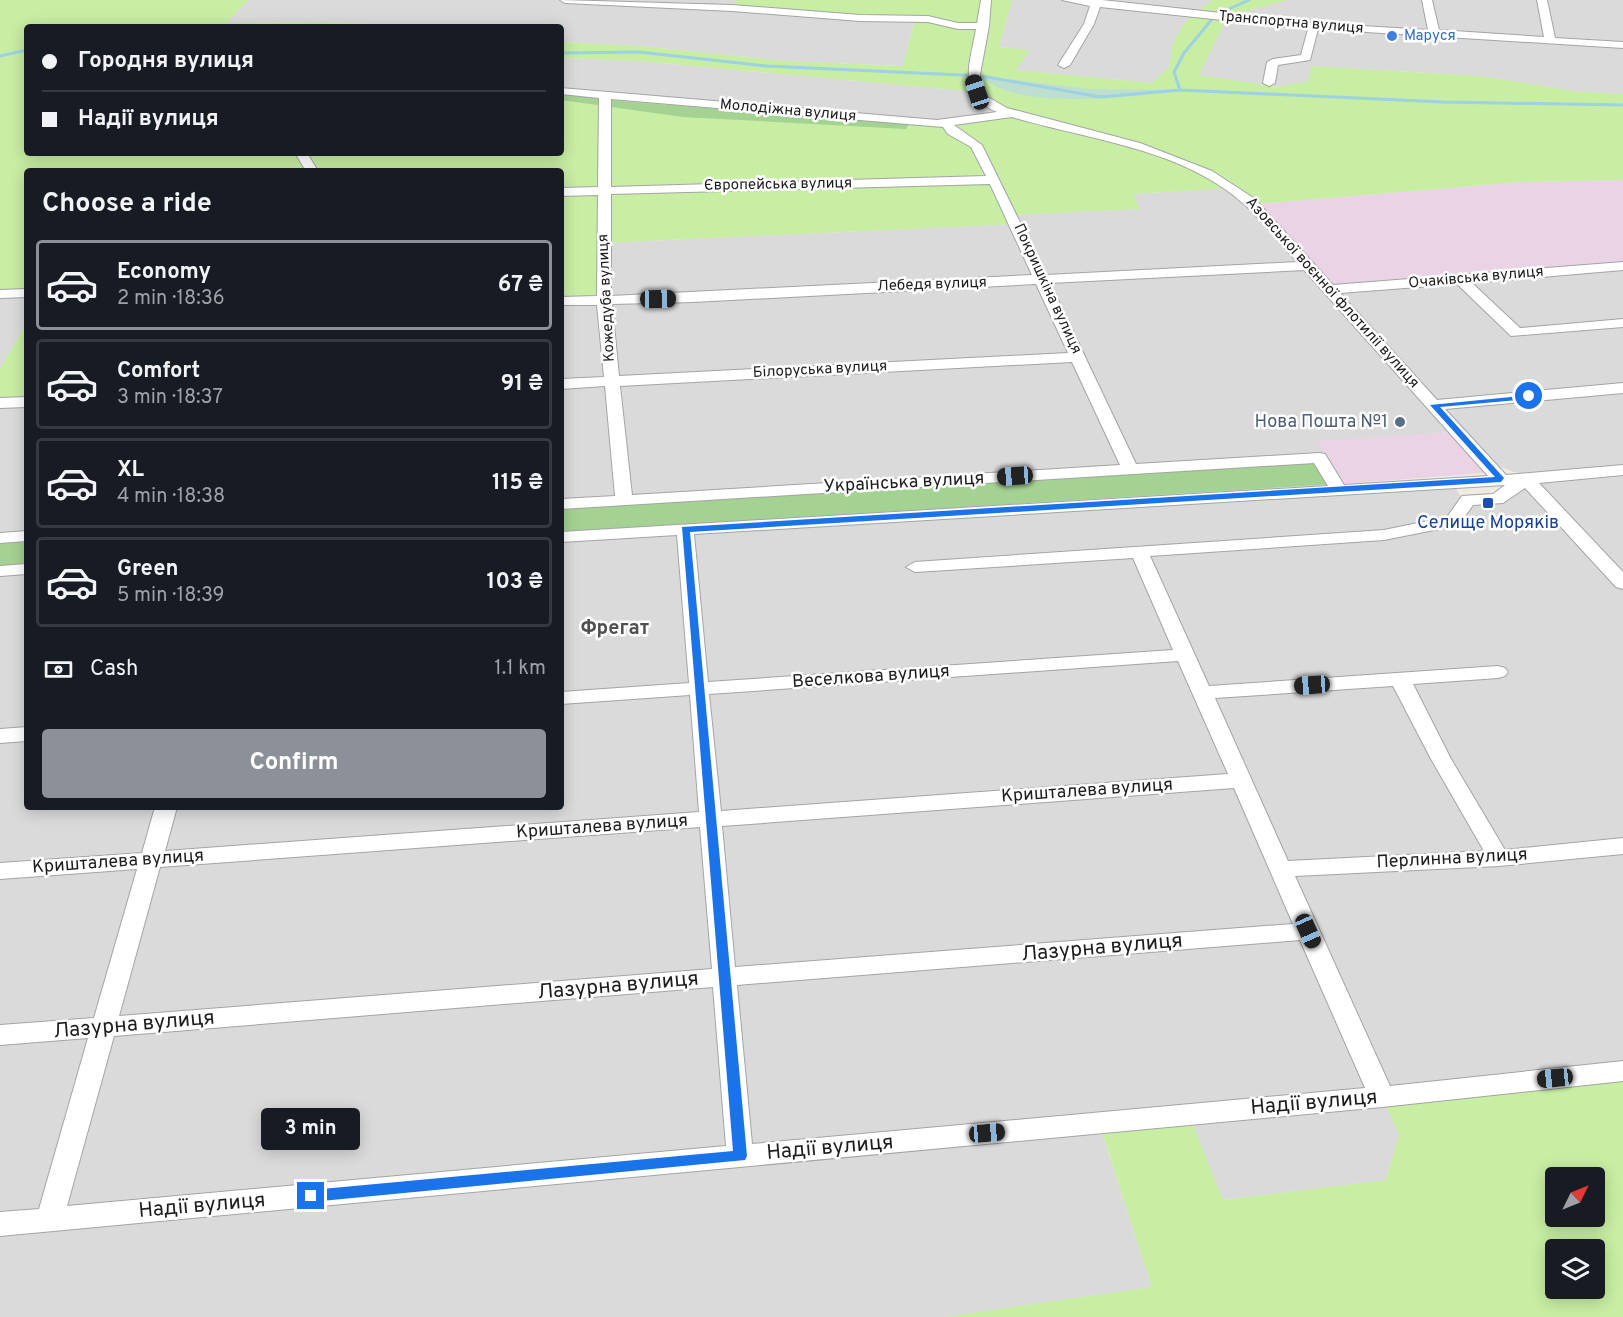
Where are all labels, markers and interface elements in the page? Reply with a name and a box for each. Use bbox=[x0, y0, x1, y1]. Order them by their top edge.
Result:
street label: Транспортна вулиця bbox=[1218, 7, 1364, 39]
place label: Маруся bbox=[1404, 27, 1456, 46]
marker: Маруся bbox=[1385, 29, 1399, 43]
text: Городня вулиця bbox=[78, 48, 254, 75]
car bbox=[963, 72, 991, 112]
street label: Молодіжна вулиця bbox=[719, 96, 857, 126]
text: Надії вулиця bbox=[78, 106, 219, 133]
street label: Європейська вулиця bbox=[704, 174, 852, 196]
text: Choose a ride bbox=[42, 187, 212, 221]
street label: Азовської воєнної флотилії вулиця bbox=[1241, 194, 1423, 392]
street label: Покришкіна вулиця bbox=[1008, 221, 1086, 357]
street label: Кожедуба вулиця bbox=[594, 234, 620, 362]
icon: car bbox=[45, 258, 99, 312]
text: Economy bbox=[117, 259, 211, 286]
street label: Очаківська вулиця bbox=[1408, 263, 1544, 293]
text: 67 ₴ bbox=[498, 272, 543, 299]
street label: Лебедя вулиця bbox=[877, 274, 987, 296]
text: 2 min · 18:36 bbox=[117, 286, 225, 312]
car bbox=[640, 290, 676, 308]
icon: car bbox=[45, 357, 99, 411]
street label: Білоруська вулиця bbox=[752, 357, 888, 383]
text: Comfort bbox=[117, 358, 200, 385]
text: 91 ₴ bbox=[501, 371, 543, 398]
route start bbox=[1515, 382, 1542, 409]
text: 3 min · 18:37 bbox=[117, 385, 223, 411]
place label: Нова Пошта №1 bbox=[1255, 411, 1388, 434]
marker: Нова Пошта №1 bbox=[1393, 415, 1407, 429]
icon: car bbox=[45, 456, 99, 510]
text: XL bbox=[117, 457, 144, 484]
car bbox=[996, 466, 1034, 486]
street label: Українська вулиця bbox=[823, 467, 985, 499]
text: 115 ₴ bbox=[492, 470, 543, 497]
text: 4 min · 18:38 bbox=[117, 484, 225, 510]
marker: Селище Моряків bbox=[1481, 496, 1495, 510]
place label: Селище Моряків bbox=[1417, 512, 1559, 535]
icon: car bbox=[45, 555, 99, 609]
text: Green bbox=[117, 556, 179, 583]
text: 103 ₴ bbox=[487, 569, 543, 596]
text: 5 min · 18:39 bbox=[117, 583, 225, 609]
district label: Фрегат bbox=[581, 616, 649, 642]
icon: cash bbox=[42, 653, 75, 686]
text: Cash bbox=[90, 656, 139, 683]
text: 1.1 km bbox=[494, 656, 546, 682]
street label: Веселкова вулиця bbox=[791, 660, 951, 694]
car bbox=[1293, 675, 1331, 695]
button: Confirm bbox=[42, 729, 546, 798]
street label: Кришталева вулиця bbox=[1000, 774, 1174, 808]
street label: Кришталева вулиця bbox=[515, 810, 689, 844]
street label: Перлинна вулиця bbox=[1376, 844, 1528, 874]
street label: Кришталева вулиця bbox=[31, 845, 205, 879]
car bbox=[1292, 911, 1324, 951]
street label: Лазурна вулиця bbox=[1020, 927, 1184, 969]
street label: Лазурна вулиця bbox=[536, 965, 700, 1007]
street label: Лазурна вулиця bbox=[52, 1004, 216, 1046]
car bbox=[1536, 1067, 1574, 1089]
street label: Надії вулиця bbox=[1249, 1084, 1379, 1122]
callout: 3 min bbox=[262, 1109, 360, 1151]
text: 3 min bbox=[284, 1116, 337, 1142]
car bbox=[968, 1122, 1006, 1144]
street label: Надії вулиця bbox=[765, 1129, 895, 1167]
north arrow bbox=[1545, 1167, 1605, 1227]
map controls bbox=[1545, 1167, 1605, 1299]
route end bbox=[297, 1182, 324, 1209]
street label: Надії вулиця bbox=[137, 1187, 267, 1225]
button: layers bbox=[1545, 1239, 1605, 1299]

